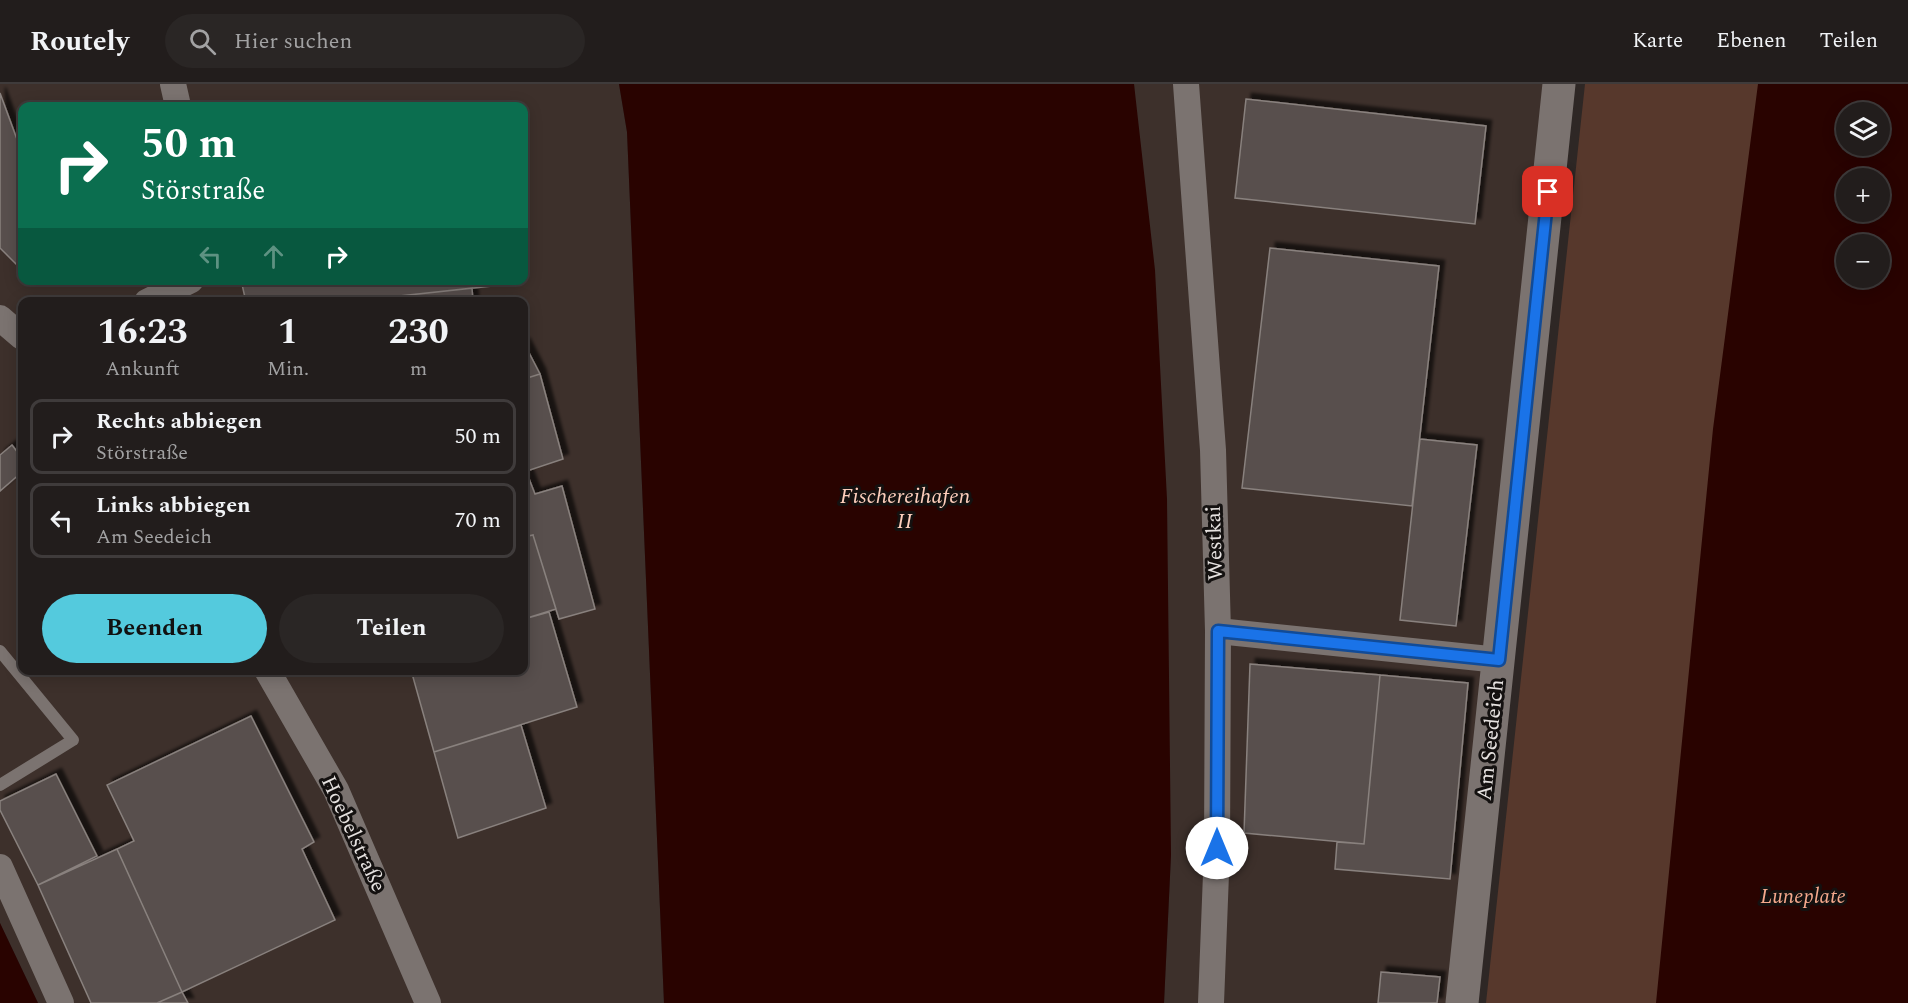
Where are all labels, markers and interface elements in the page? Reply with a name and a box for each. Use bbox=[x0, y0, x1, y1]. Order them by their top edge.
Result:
search box bbox=[165, 14, 585, 68]
text: Routely bbox=[30, 20, 129, 63]
icon: search bbox=[186, 25, 219, 58]
text: Hier suchen bbox=[234, 25, 352, 58]
text: Karte bbox=[1632, 25, 1683, 57]
text: Ebenen bbox=[1716, 25, 1787, 57]
text: Teilen bbox=[1820, 25, 1878, 57]
map controls bbox=[1836, 102, 1890, 288]
button: layers bbox=[1836, 102, 1890, 156]
text: 50 m bbox=[141, 113, 236, 176]
icon: right bbox=[42, 126, 120, 204]
pin bbox=[1522, 166, 1573, 217]
button: + bbox=[1836, 168, 1890, 222]
text: Störstraße bbox=[141, 170, 265, 212]
icon: arrive bbox=[1531, 175, 1564, 208]
button: − bbox=[1836, 234, 1890, 288]
icon: left bbox=[194, 240, 227, 273]
icon: ahead bbox=[257, 240, 290, 273]
icon: right bbox=[320, 240, 353, 273]
text: 16:23 bbox=[97, 305, 188, 360]
text: 1 bbox=[278, 305, 298, 360]
text: 230 bbox=[388, 305, 449, 360]
text: Ankunft bbox=[105, 354, 180, 384]
text: Min. bbox=[267, 354, 309, 384]
text: m bbox=[410, 354, 427, 384]
text: Rechts abbiegen bbox=[96, 405, 262, 438]
icon: right bbox=[45, 420, 78, 453]
text: 50 m bbox=[455, 420, 501, 453]
text: Störstraße bbox=[96, 438, 188, 468]
water label: Fischereihafen II bbox=[840, 480, 971, 538]
text: Links abbiegen bbox=[96, 489, 251, 522]
icon: left bbox=[45, 504, 78, 537]
text: 70 m bbox=[455, 504, 501, 537]
street label: Westkai bbox=[1198, 505, 1232, 581]
text: Am Seedeich bbox=[96, 522, 212, 552]
button: Beenden bbox=[42, 594, 267, 663]
button: Teilen bbox=[279, 594, 504, 663]
street label: Am Seedeich bbox=[1469, 678, 1513, 802]
street label: Hoebelstraße bbox=[312, 771, 394, 897]
position arrow bbox=[1185, 816, 1249, 880]
park label: Luneplate bbox=[1760, 881, 1846, 913]

